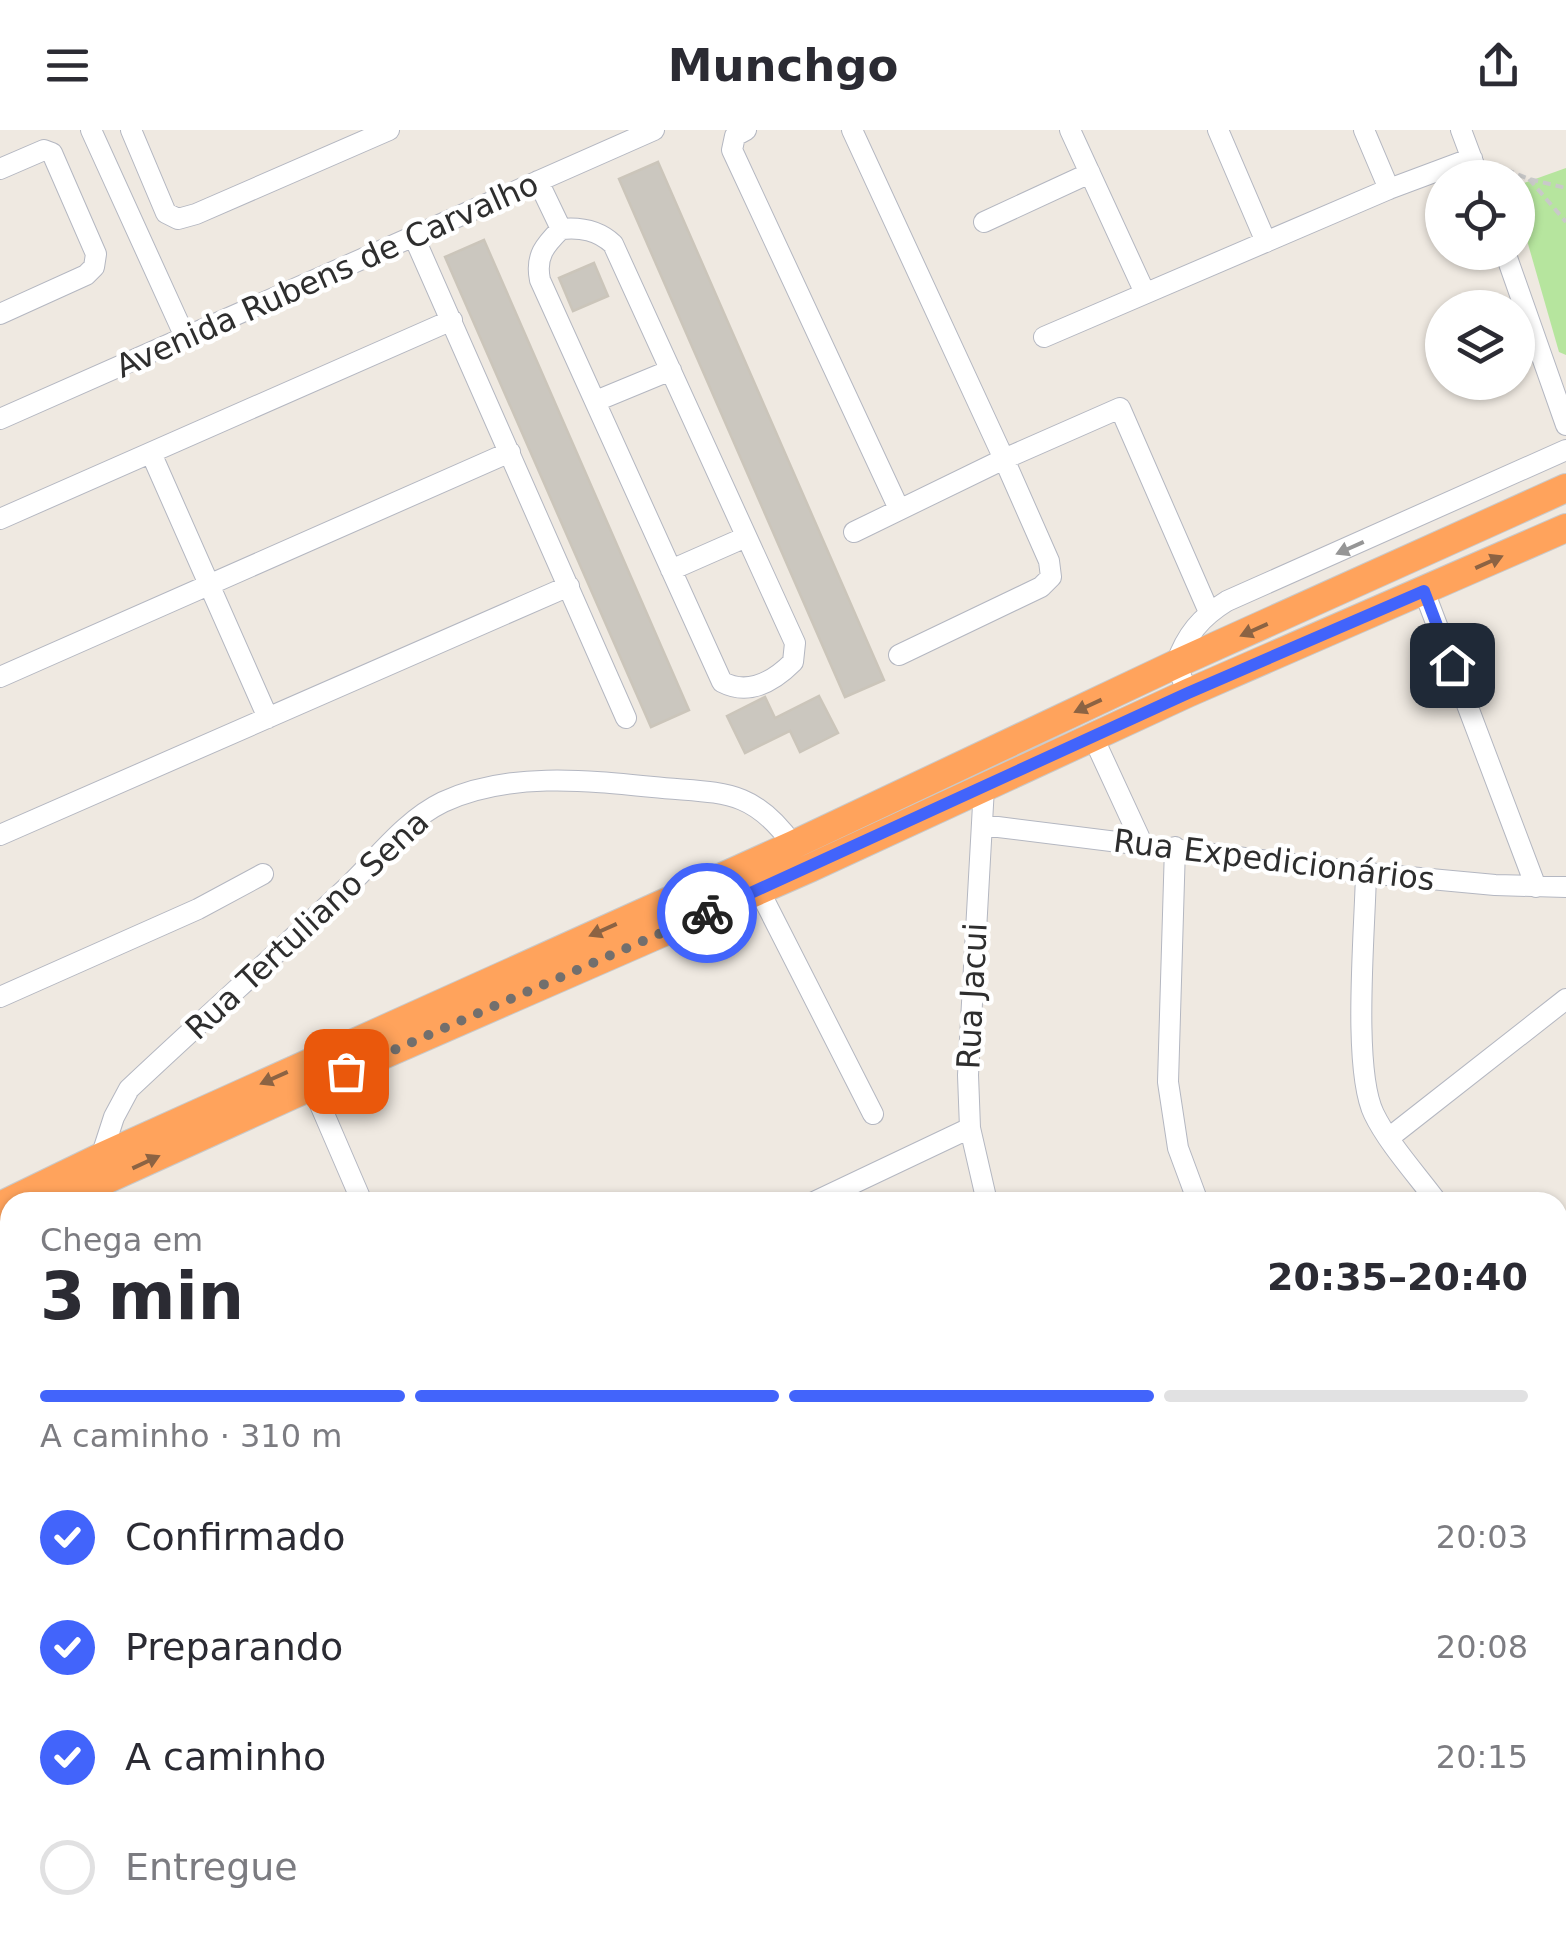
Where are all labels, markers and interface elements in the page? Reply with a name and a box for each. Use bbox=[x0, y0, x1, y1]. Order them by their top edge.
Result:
icon: menu bbox=[40, 38, 95, 93]
icon: share bbox=[1471, 38, 1526, 93]
text: Munchgo bbox=[668, 39, 898, 92]
map controls bbox=[1425, 160, 1535, 400]
button: locate bbox=[1425, 160, 1535, 270]
street label: Avenida Rubens de Carvalho bbox=[110, 164, 544, 386]
button: layers bbox=[1425, 290, 1535, 400]
one-way arrow bbox=[1335, 539, 1364, 556]
one-way arrow bbox=[1474, 554, 1504, 570]
one-way arrow bbox=[1239, 621, 1268, 638]
pin bbox=[1410, 623, 1495, 708]
icon: home bbox=[1425, 638, 1480, 693]
one-way arrow bbox=[1073, 697, 1102, 714]
street label: Rua Tertuliano Sena bbox=[178, 803, 436, 1047]
street label: Rua Expedicionários bbox=[1111, 821, 1437, 899]
courier bbox=[657, 863, 757, 963]
icon: bike bbox=[680, 886, 735, 941]
one-way arrow bbox=[588, 922, 617, 939]
street label: Rua Jacui bbox=[949, 922, 995, 1070]
pin bbox=[304, 1029, 389, 1114]
icon: bag bbox=[319, 1044, 374, 1099]
one-way arrow bbox=[259, 1070, 288, 1087]
one-way arrow bbox=[131, 1154, 161, 1170]
text: Chega em bbox=[40, 1221, 203, 1259]
text: 20:35–20:40 bbox=[1267, 1255, 1528, 1299]
text: 3 min bbox=[40, 1259, 244, 1334]
text: A caminho · 310 m bbox=[40, 1417, 342, 1455]
icon: check bbox=[40, 1510, 95, 1565]
text: Confirmado bbox=[125, 1515, 345, 1559]
text: 20:03 bbox=[1436, 1518, 1528, 1556]
icon: check bbox=[40, 1620, 95, 1675]
text: Preparando bbox=[125, 1625, 343, 1669]
text: 20:08 bbox=[1436, 1628, 1528, 1666]
icon: check bbox=[40, 1730, 95, 1785]
text: A caminho bbox=[125, 1735, 326, 1779]
text: 20:15 bbox=[1436, 1738, 1528, 1776]
text: Entregue bbox=[125, 1845, 298, 1889]

